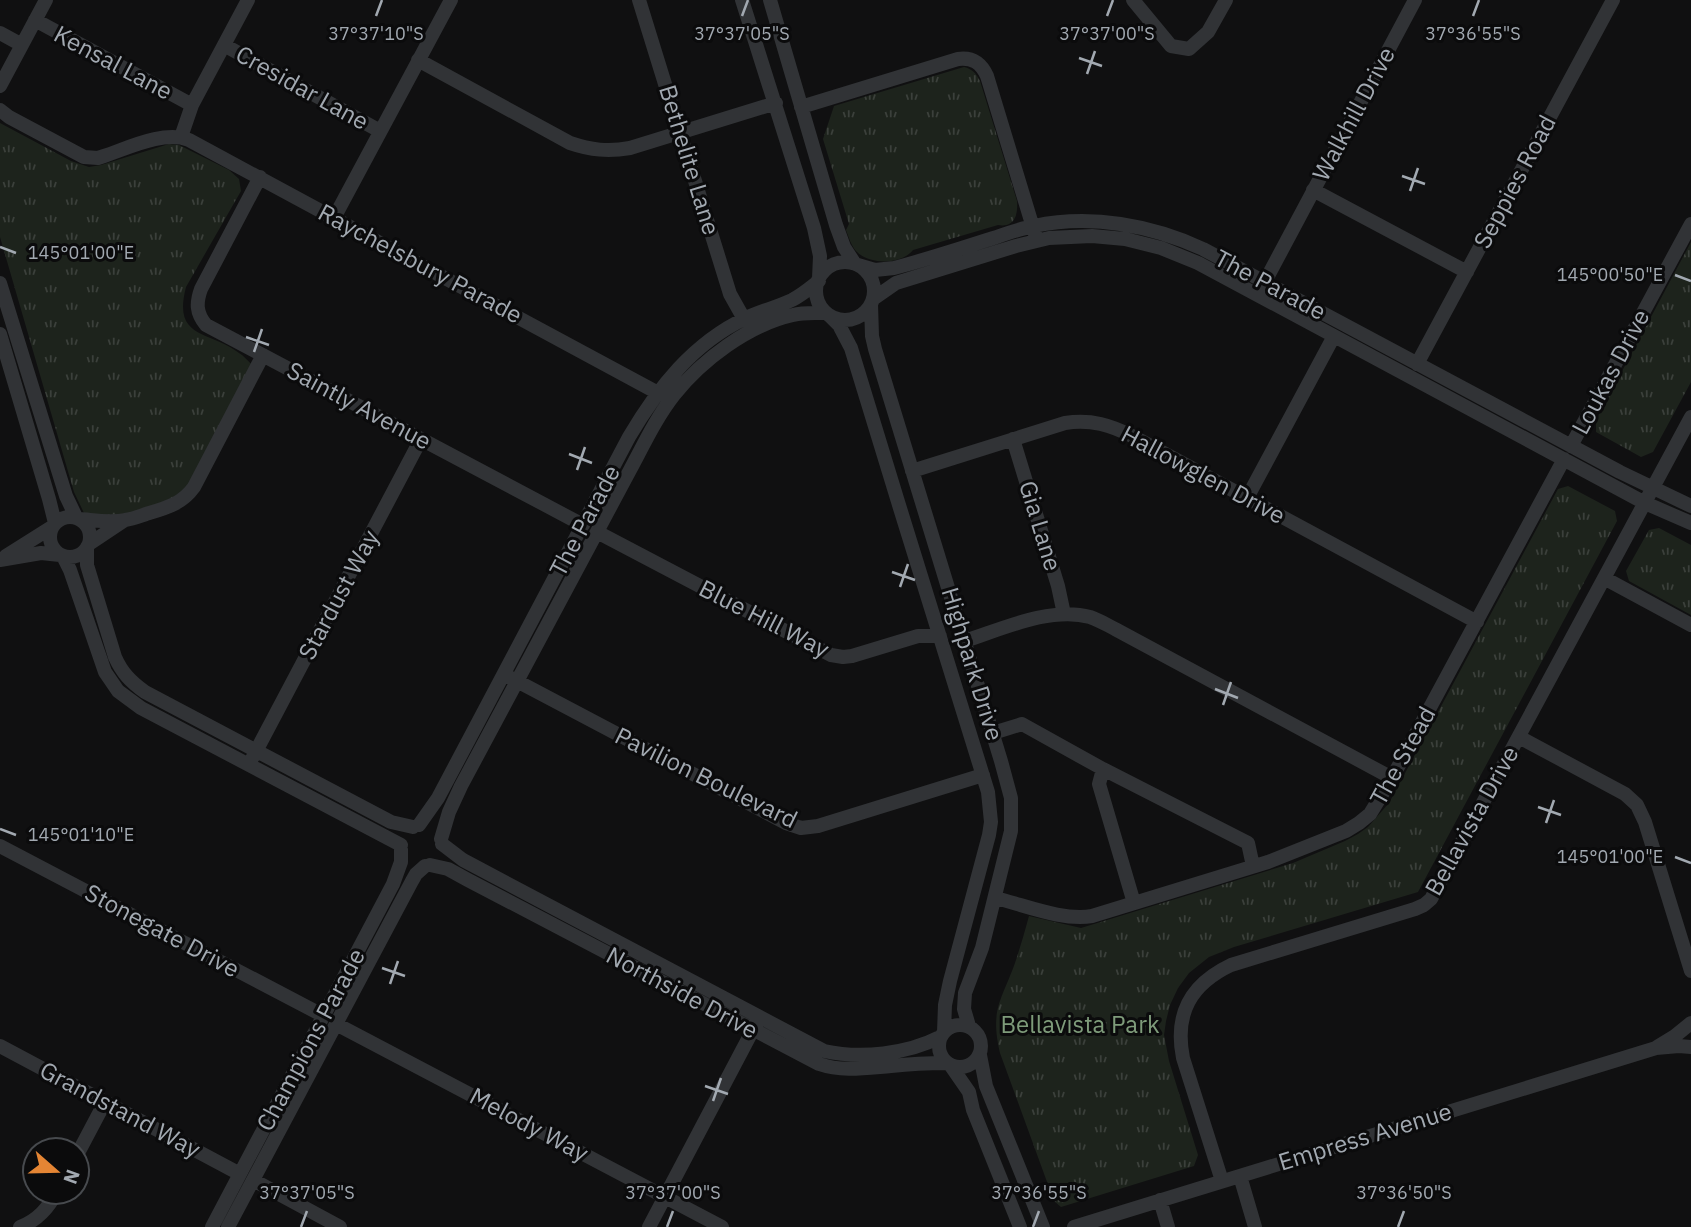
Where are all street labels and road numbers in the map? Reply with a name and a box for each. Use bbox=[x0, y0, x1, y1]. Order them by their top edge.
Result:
street label: Kensal Lane bbox=[49, 18, 178, 107]
street label: Cresidar Lane bbox=[230, 37, 375, 137]
street label: Walkhill Drive bbox=[1304, 41, 1402, 186]
street label: Bethelite Lane bbox=[652, 81, 728, 239]
street label: Seppies Road bbox=[1466, 109, 1563, 254]
street label: Raychelsbury Parade bbox=[313, 196, 528, 330]
street label: The Parade bbox=[1209, 241, 1332, 327]
street label: Loukas Drive bbox=[1564, 303, 1656, 440]
street label: Saintly Avenue bbox=[282, 354, 437, 457]
street label: Hallowglen Drive bbox=[1116, 417, 1291, 531]
street label: The Parade bbox=[541, 459, 627, 582]
street label: Gia Lane bbox=[1012, 477, 1070, 575]
street label: Stardust Way bbox=[290, 524, 386, 665]
street label: Blue Hill Way bbox=[694, 572, 835, 665]
street label: Highpark Drive bbox=[934, 583, 1011, 744]
street label: The Stead bbox=[1362, 700, 1442, 811]
street label: Pavilion Boulevard bbox=[610, 719, 803, 835]
street label: Bellavista Drive bbox=[1417, 740, 1525, 901]
street label: Stonegate Drive bbox=[80, 876, 245, 984]
street label: Northside Drive bbox=[601, 939, 764, 1046]
street label: Champions Parade bbox=[248, 943, 372, 1136]
street label: Grandstand Way bbox=[35, 1053, 206, 1165]
street label: Melody Way bbox=[465, 1079, 594, 1169]
street label: Empress Avenue bbox=[1274, 1094, 1455, 1178]

